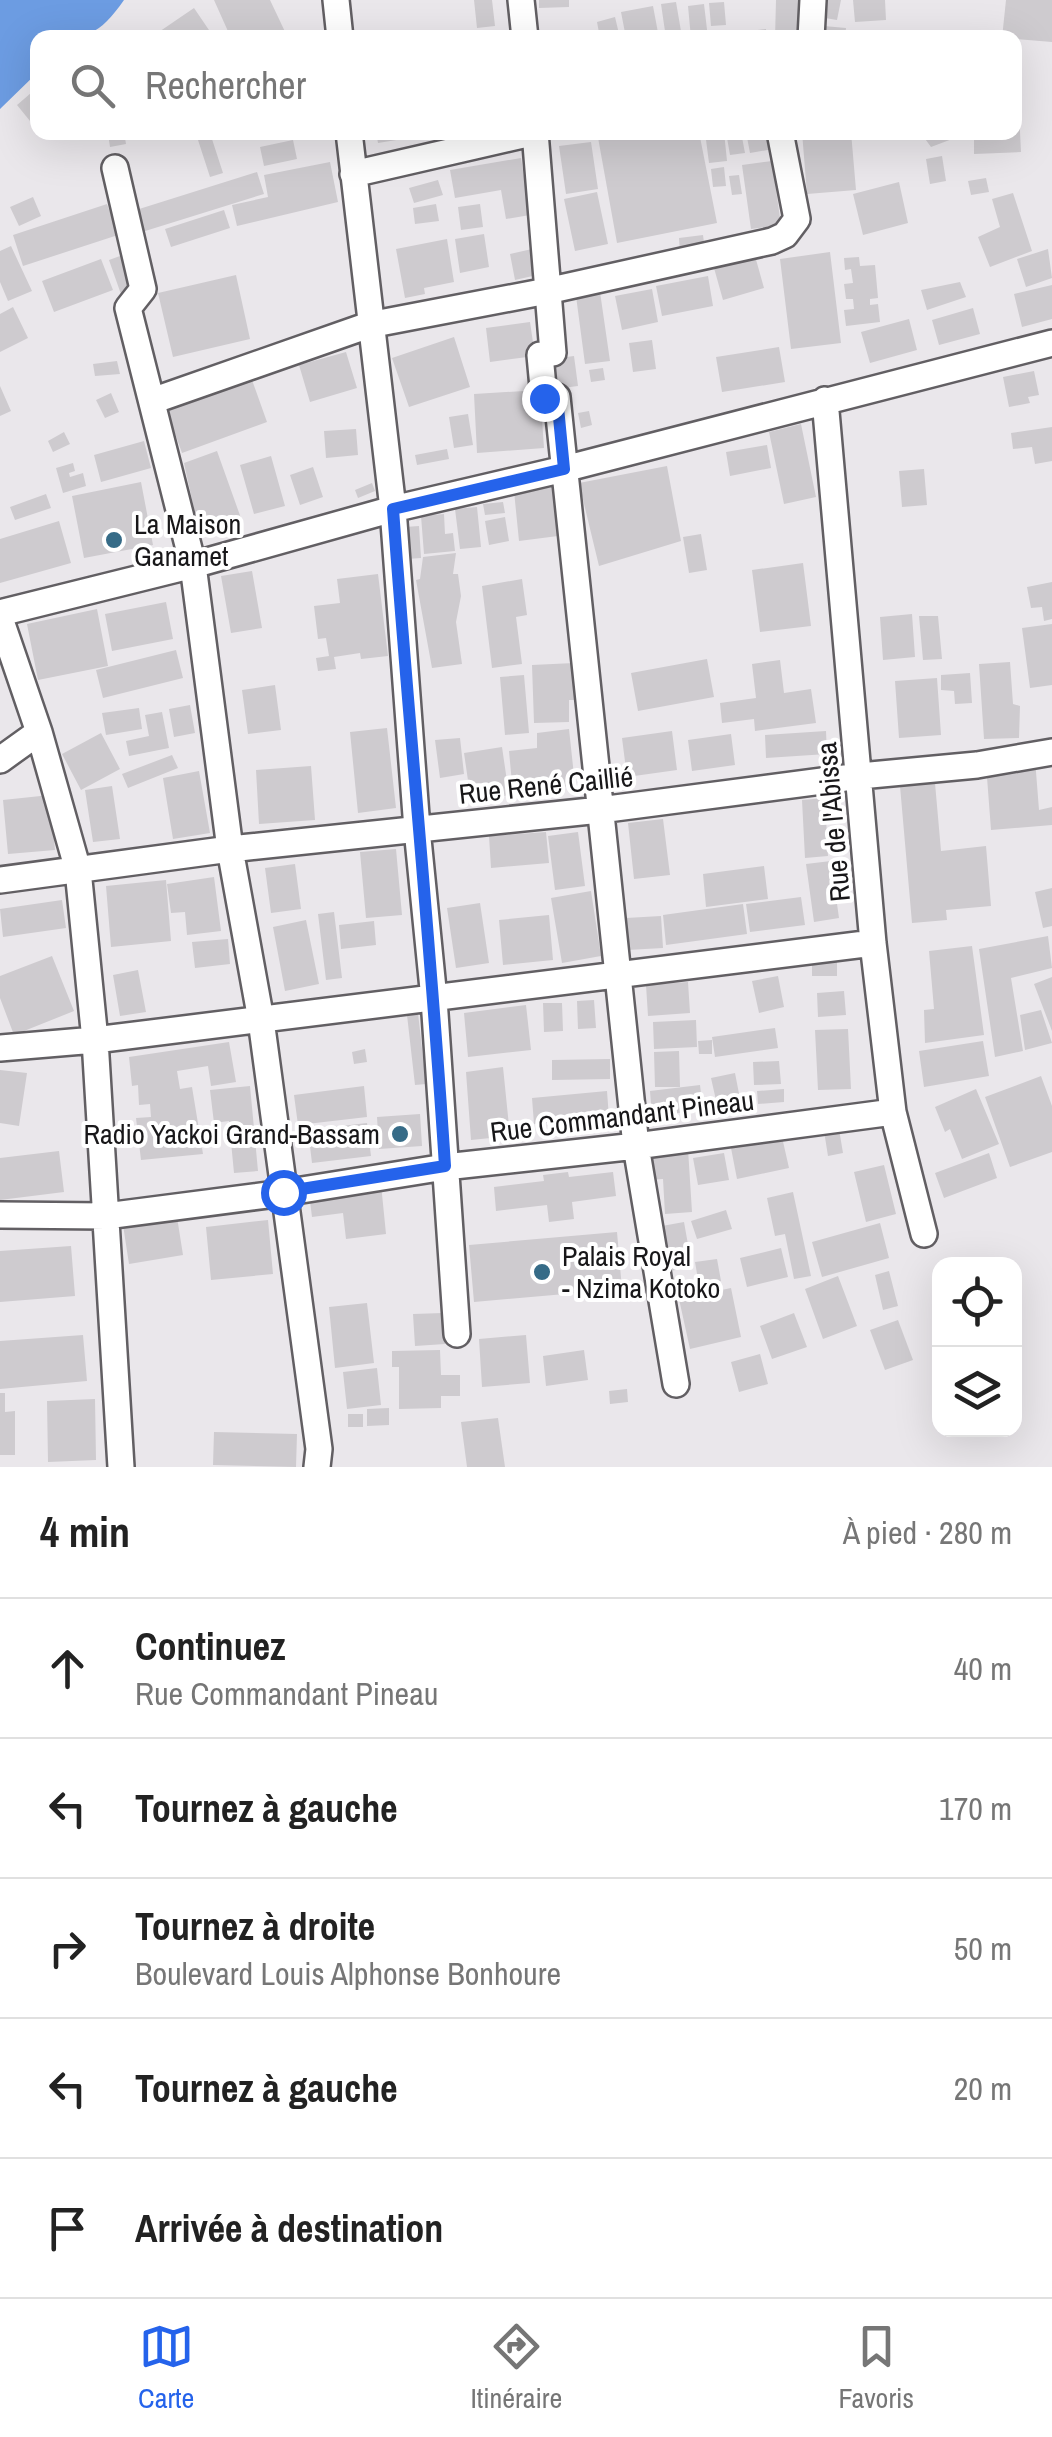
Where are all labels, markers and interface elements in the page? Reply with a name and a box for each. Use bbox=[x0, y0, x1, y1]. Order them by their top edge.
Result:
search box bbox=[30, 30, 1022, 140]
icon: search bbox=[65, 58, 120, 113]
text: Rechercher bbox=[145, 60, 306, 111]
route end bbox=[522, 376, 568, 422]
place label: La Maison Ganamet bbox=[134, 505, 241, 575]
marker: La Maison Ganamet bbox=[103, 529, 125, 551]
street label: Rue de l'Abissa bbox=[807, 740, 859, 903]
street label: Rue René Caillié bbox=[457, 757, 635, 813]
street label: Rue Commandant Pineau bbox=[488, 1081, 756, 1151]
place label: Radio Yackoi Grand-Bassam bbox=[83, 1115, 380, 1153]
marker: Radio Yackoi Grand-Bassam bbox=[389, 1123, 411, 1145]
route start bbox=[261, 1170, 307, 1216]
place label: Palais Royal - Nzima Kotoko bbox=[562, 1237, 720, 1307]
map controls bbox=[932, 1257, 1022, 1437]
button: locate bbox=[932, 1257, 1022, 1347]
marker: Palais Royal - Nzima Kotoko bbox=[531, 1261, 553, 1283]
button: layers bbox=[932, 1347, 1022, 1437]
text: 4 min bbox=[40, 1504, 130, 1560]
text: À pied · 280 m bbox=[843, 1511, 1012, 1554]
text: Continuez bbox=[135, 1621, 286, 1672]
icon: ahead bbox=[40, 1641, 95, 1696]
text: 40 m bbox=[954, 1647, 1012, 1690]
text: Rue Commandant Pineau bbox=[135, 1672, 438, 1715]
icon: left bbox=[40, 1781, 95, 1836]
text: Tournez à gauche bbox=[135, 1783, 398, 1834]
text: 170 m bbox=[939, 1787, 1012, 1830]
text: Tournez à droite bbox=[135, 1901, 375, 1952]
icon: right bbox=[40, 1921, 95, 1976]
text: 50 m bbox=[954, 1927, 1012, 1970]
text: Boulevard Louis Alphonse Bonhoure bbox=[135, 1952, 561, 1995]
icon: left bbox=[40, 2061, 95, 2116]
text: Tournez à gauche bbox=[135, 2063, 398, 2114]
text: 20 m bbox=[954, 2067, 1012, 2110]
icon: arrive bbox=[40, 2201, 95, 2256]
text: Arrivée à destination bbox=[135, 2203, 443, 2254]
tab: Carte bbox=[138, 2319, 194, 2417]
tab: Itinéraire bbox=[470, 2319, 562, 2417]
tab: Favoris bbox=[838, 2319, 914, 2417]

